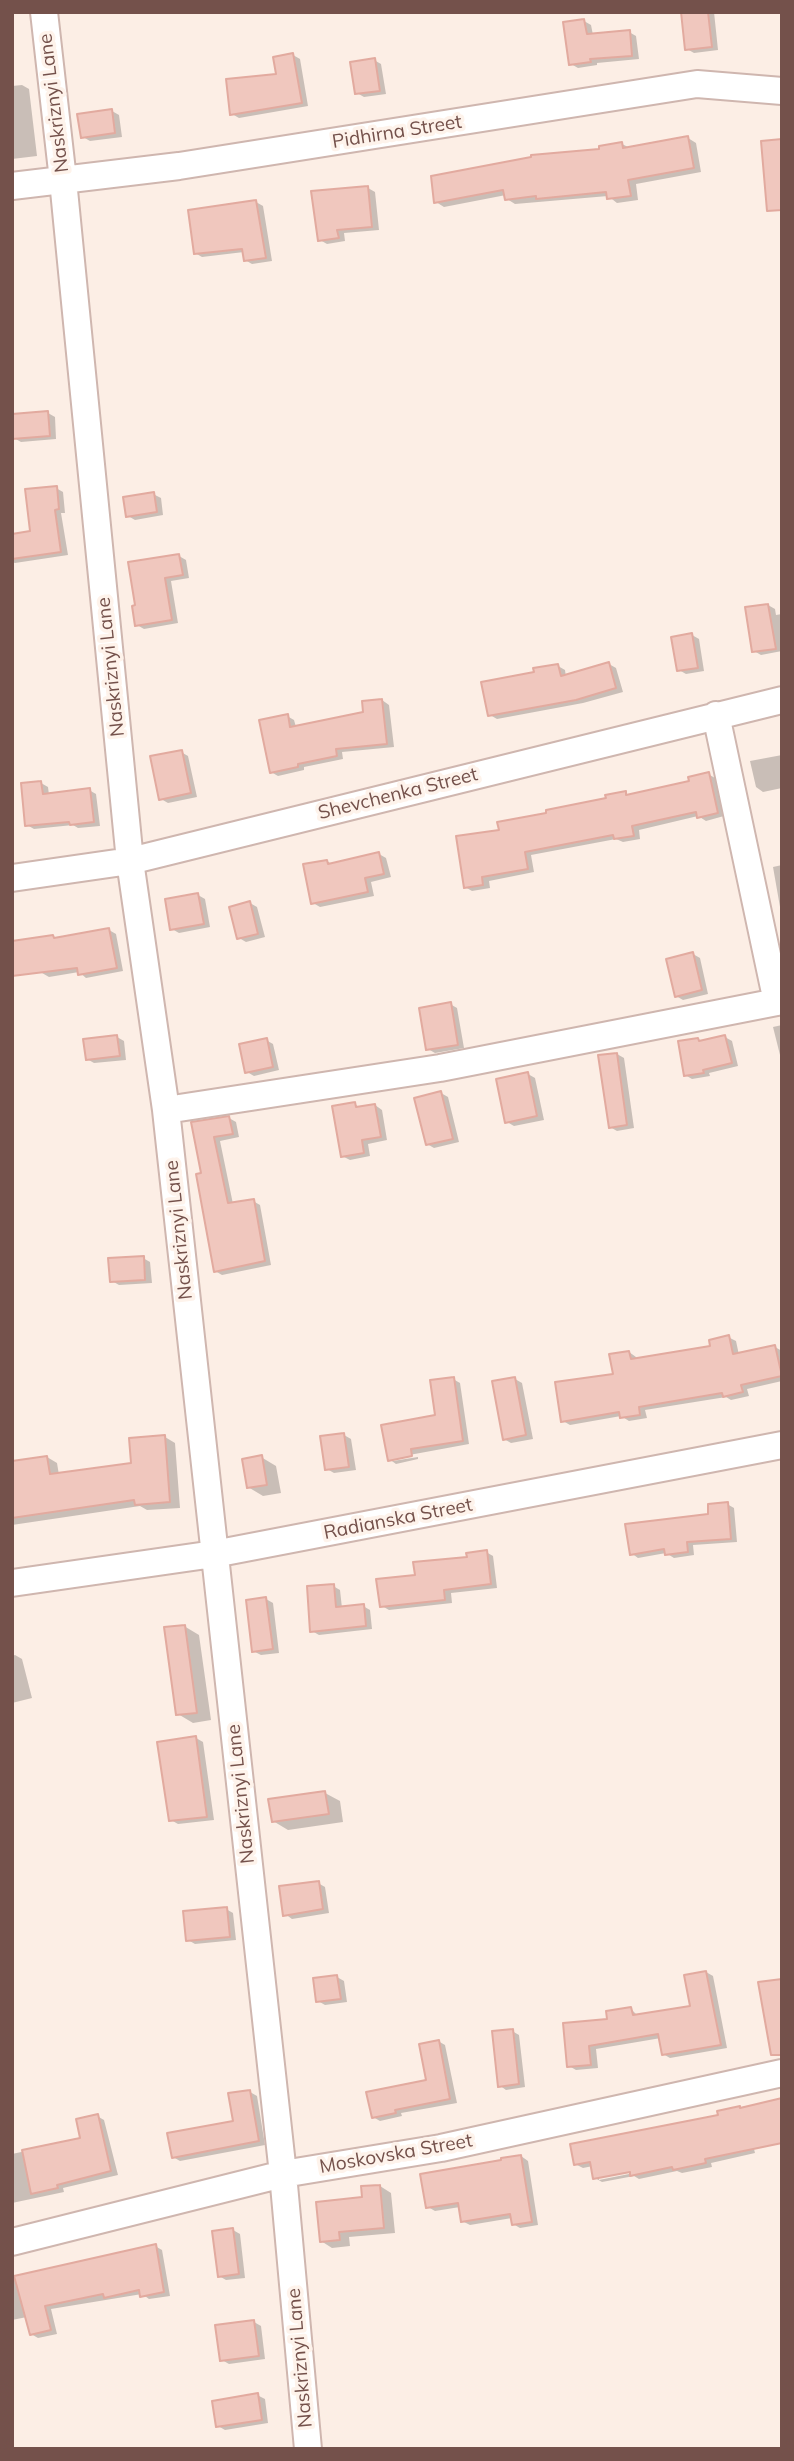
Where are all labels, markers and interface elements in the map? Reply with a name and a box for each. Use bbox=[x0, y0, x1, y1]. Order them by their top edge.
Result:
street label: Naskriznyi Lane bbox=[34, 32, 74, 174]
street label: Pidhirna Street bbox=[331, 111, 463, 153]
street label: Naskriznyi Lane bbox=[92, 596, 130, 738]
street label: Shevchenka Street bbox=[316, 763, 480, 825]
street label: Naskriznyi Lane bbox=[160, 1159, 198, 1301]
street label: Radianska Street bbox=[322, 1493, 474, 1545]
street label: Naskriznyi Lane bbox=[222, 1723, 260, 1865]
street label: Moskovska Street bbox=[318, 2129, 474, 2179]
street label: Naskriznyi Lane bbox=[283, 2287, 317, 2429]

